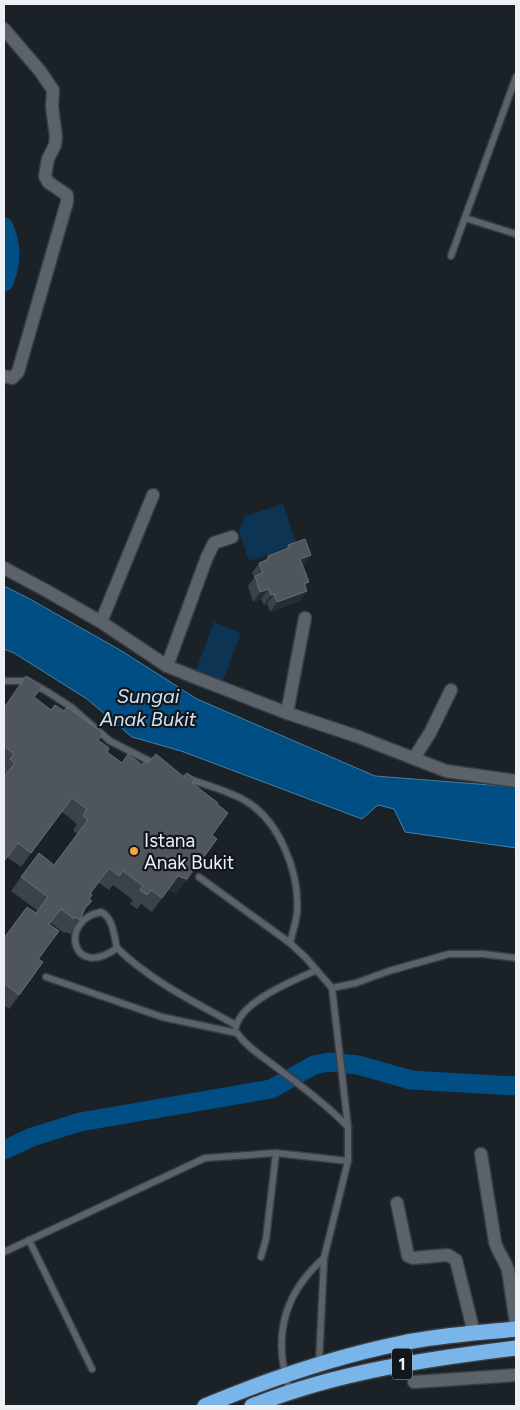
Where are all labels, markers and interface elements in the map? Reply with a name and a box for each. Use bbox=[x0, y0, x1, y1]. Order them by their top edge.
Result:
water label: Sungai Anak Bukit bbox=[99, 684, 197, 731]
place label: Istana Anak Bukit bbox=[144, 829, 234, 874]
marker: Istana Anak Bukit bbox=[128, 845, 140, 857]
road number: 1 bbox=[392, 1348, 412, 1380]

